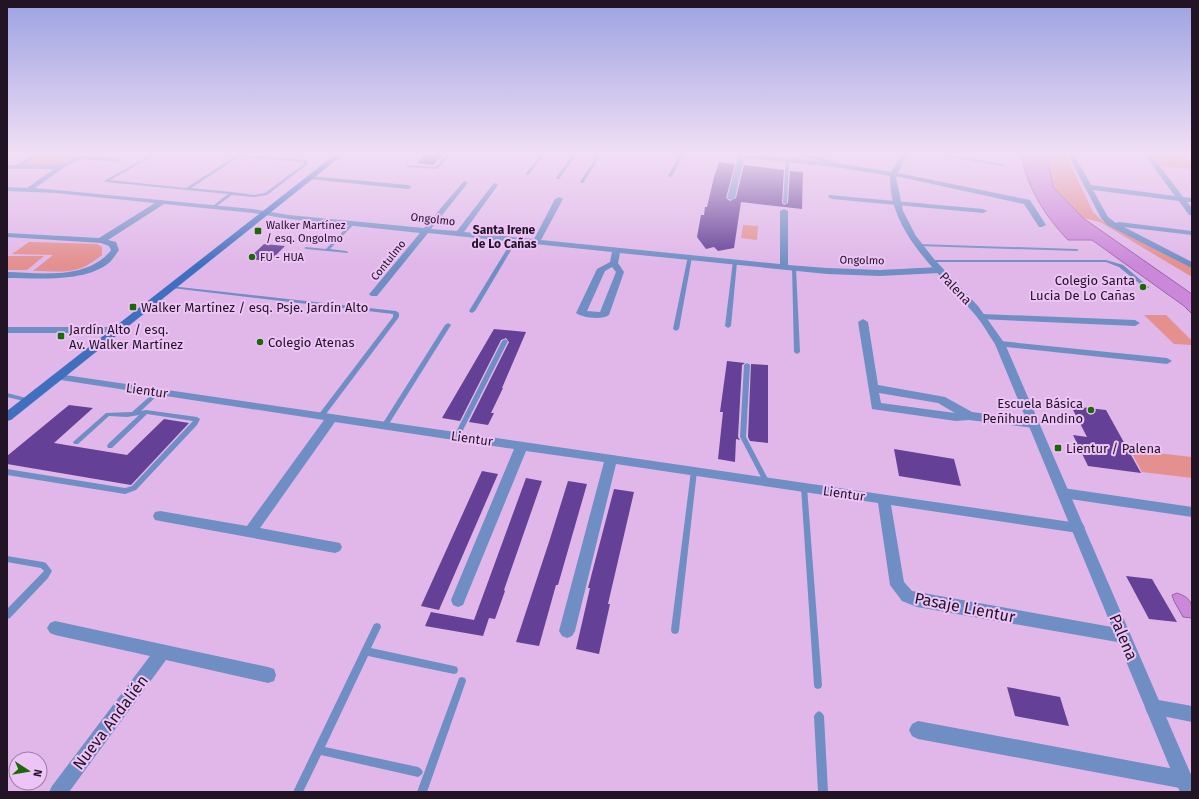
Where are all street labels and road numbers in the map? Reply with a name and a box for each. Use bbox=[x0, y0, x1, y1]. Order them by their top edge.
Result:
street label: Ongolmo bbox=[410, 211, 456, 228]
street label: Contulmo bbox=[368, 237, 409, 283]
street label: Ongolmo bbox=[839, 254, 885, 267]
street label: Palena bbox=[937, 269, 975, 308]
street label: Lientur bbox=[125, 380, 169, 401]
street label: Lientur bbox=[450, 428, 494, 449]
street label: Lientur bbox=[822, 483, 866, 504]
street label: Pasaje Lientur bbox=[913, 588, 1018, 627]
street label: Palena bbox=[1105, 611, 1142, 663]
street label: Nueva Andalién bbox=[69, 671, 152, 773]

